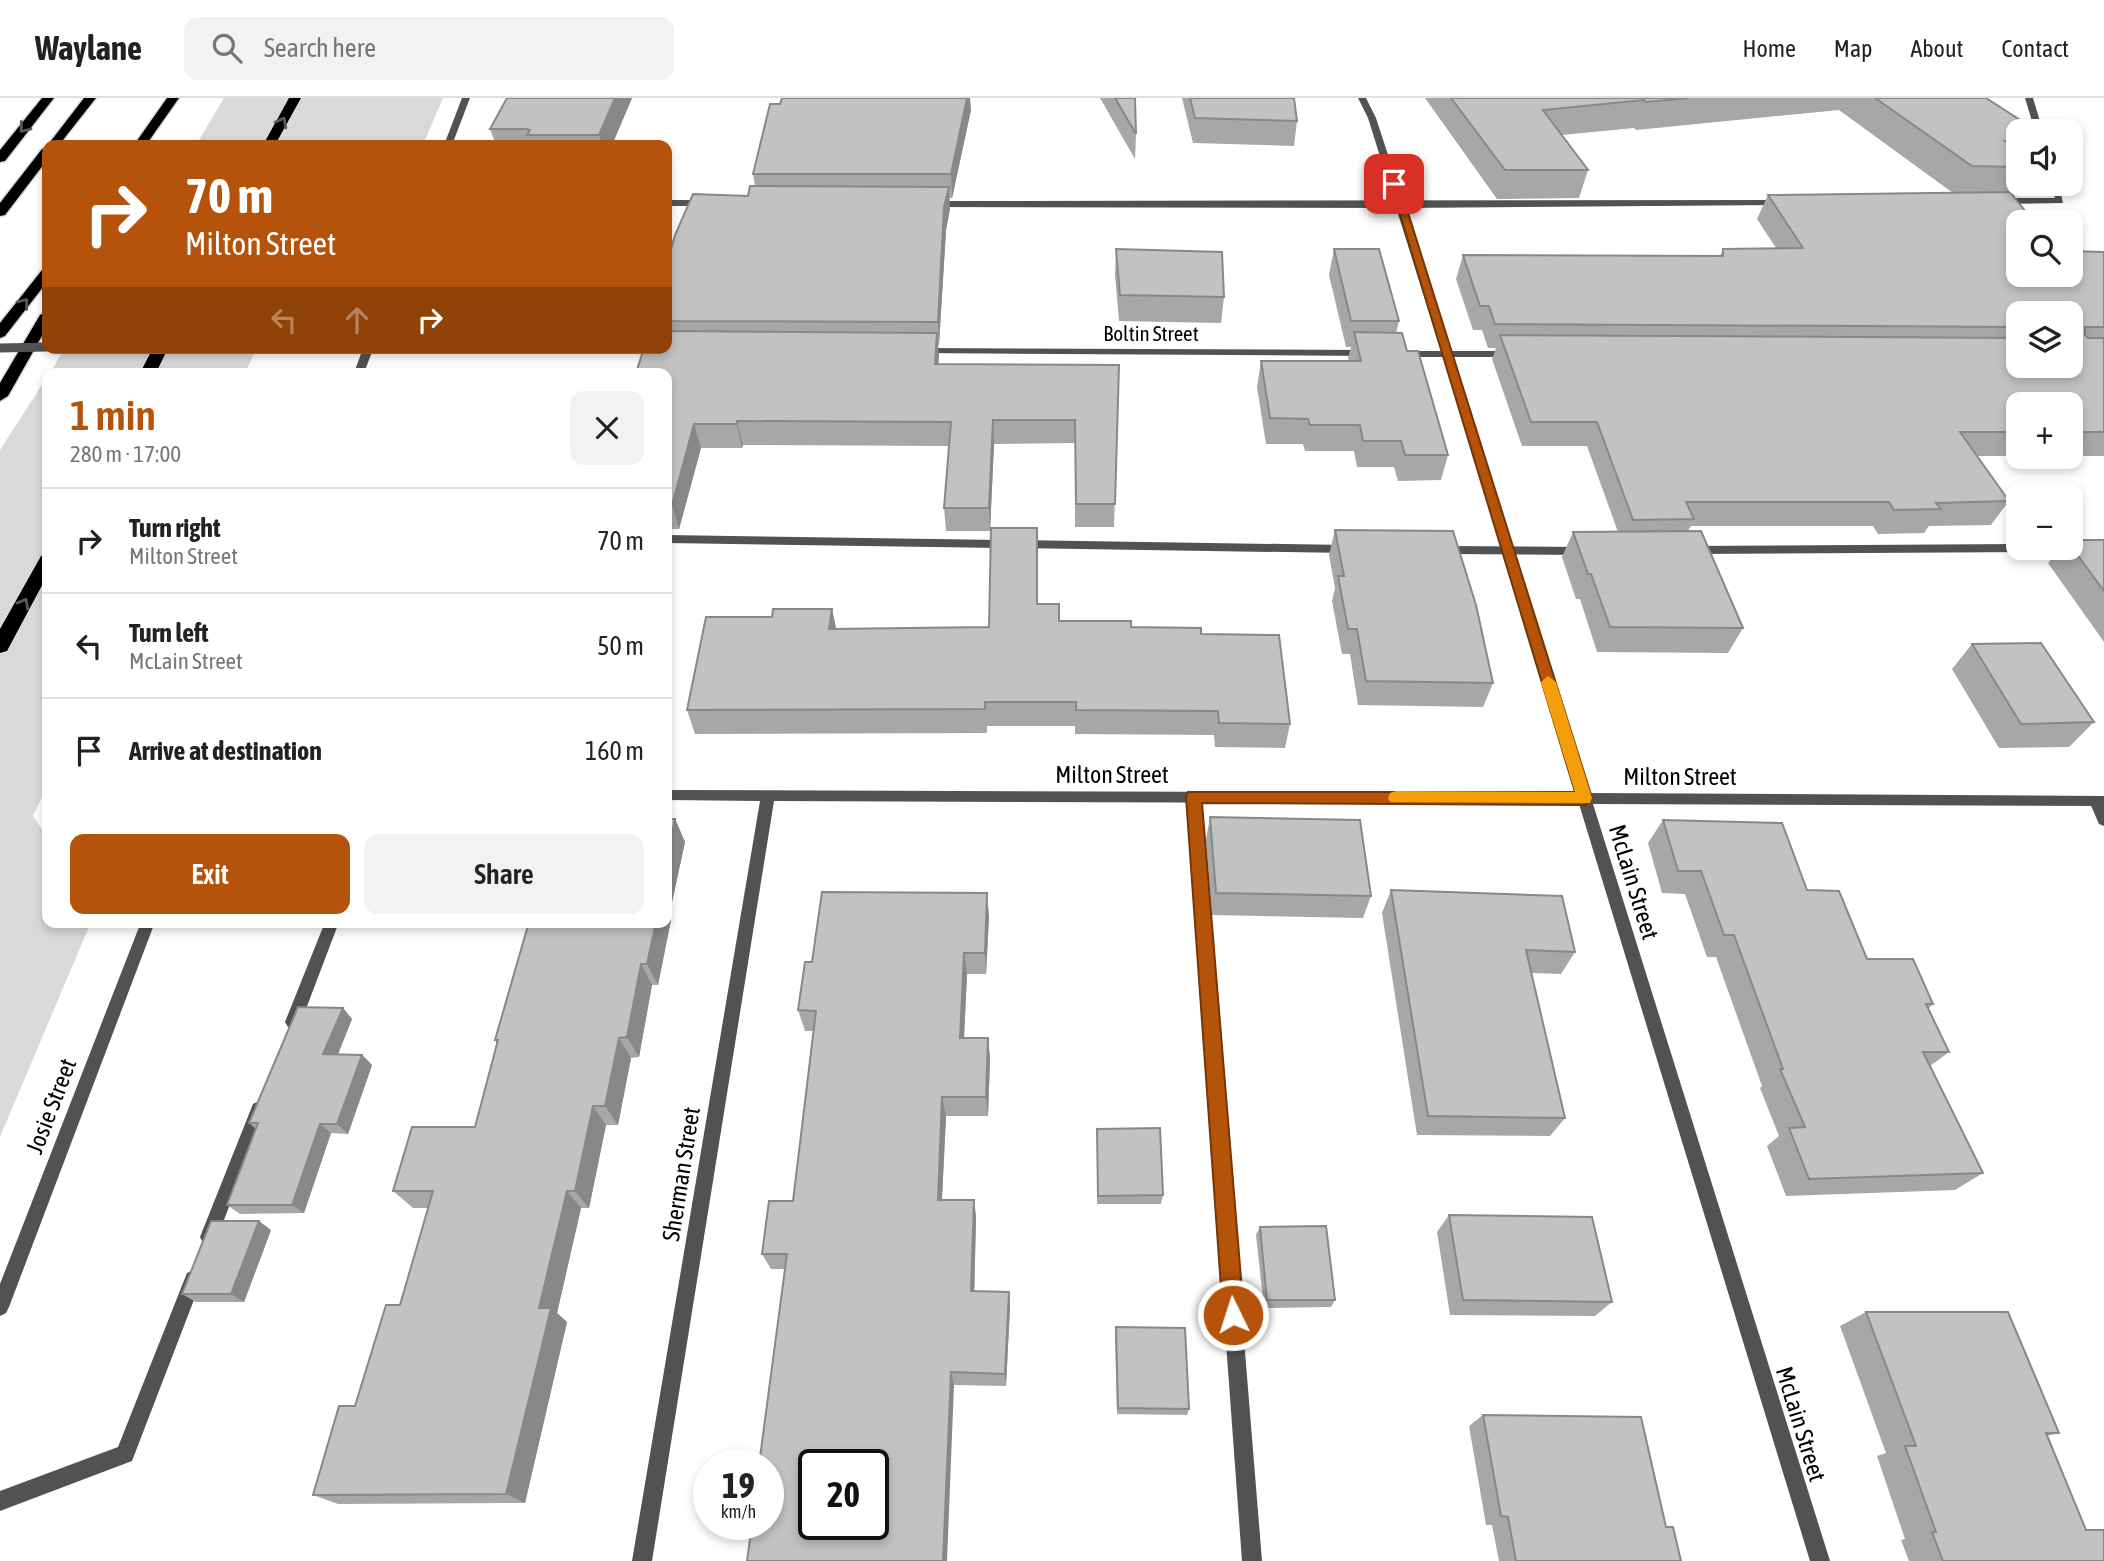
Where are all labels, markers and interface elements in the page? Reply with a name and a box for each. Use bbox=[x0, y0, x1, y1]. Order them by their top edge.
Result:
search box bbox=[184, 17, 674, 80]
text: Waylane bbox=[35, 29, 142, 67]
icon: search bbox=[208, 29, 246, 67]
text: Search here bbox=[264, 33, 376, 63]
text: Home bbox=[1742, 35, 1796, 62]
text: Map bbox=[1834, 35, 1872, 62]
text: About bbox=[1910, 35, 1963, 62]
text: Contact bbox=[2001, 35, 2069, 62]
one-way arrow bbox=[274, 116, 287, 129]
map controls bbox=[2006, 119, 2083, 560]
button: sound bbox=[2006, 119, 2083, 196]
one-way arrow bbox=[20, 121, 33, 133]
pin bbox=[1364, 154, 1424, 214]
icon: arrive bbox=[1375, 165, 1413, 203]
text: 70 m bbox=[185, 167, 273, 223]
icon: right bbox=[70, 168, 161, 259]
button: search bbox=[2006, 210, 2083, 287]
text: Milton Street bbox=[185, 225, 336, 262]
one-way arrow bbox=[15, 298, 28, 311]
icon: left bbox=[265, 301, 303, 339]
icon: ahead bbox=[338, 301, 376, 339]
icon: right bbox=[411, 301, 449, 339]
button: layers bbox=[2006, 301, 2083, 378]
street label: Boltin Street bbox=[1103, 321, 1199, 345]
text: 1 min bbox=[70, 391, 156, 439]
button: close bbox=[570, 391, 644, 465]
button: + bbox=[2006, 392, 2083, 469]
text: 280 m · 17:00 bbox=[70, 441, 181, 467]
button: − bbox=[2006, 483, 2083, 560]
text: Turn right bbox=[129, 513, 220, 543]
icon: right bbox=[70, 522, 108, 560]
text: 70 m bbox=[597, 526, 644, 556]
text: Milton Street bbox=[129, 543, 238, 569]
one-way arrow bbox=[15, 598, 29, 610]
text: Turn left bbox=[129, 618, 209, 648]
icon: left bbox=[70, 627, 108, 665]
text: 50 m bbox=[597, 631, 644, 661]
text: McLain Street bbox=[129, 648, 243, 674]
icon: arrive bbox=[70, 732, 108, 770]
text: Arrive at destination bbox=[129, 736, 322, 766]
text: 160 m bbox=[585, 736, 644, 766]
street label: Milton Street bbox=[1055, 761, 1169, 788]
street label: Milton Street bbox=[1623, 763, 1737, 790]
street label: McLain Street bbox=[1604, 821, 1664, 943]
button: Exit bbox=[70, 834, 350, 914]
button: Share bbox=[364, 834, 644, 914]
street label: Josie Street bbox=[21, 1055, 82, 1157]
street label: Sherman Street bbox=[657, 1105, 705, 1243]
position arrow bbox=[1196, 1278, 1270, 1352]
street label: McLain Street bbox=[1771, 1363, 1831, 1485]
speed limit sign: 20 bbox=[798, 1449, 889, 1540]
text: 19 bbox=[722, 1465, 755, 1505]
text: km/h bbox=[721, 1501, 756, 1522]

